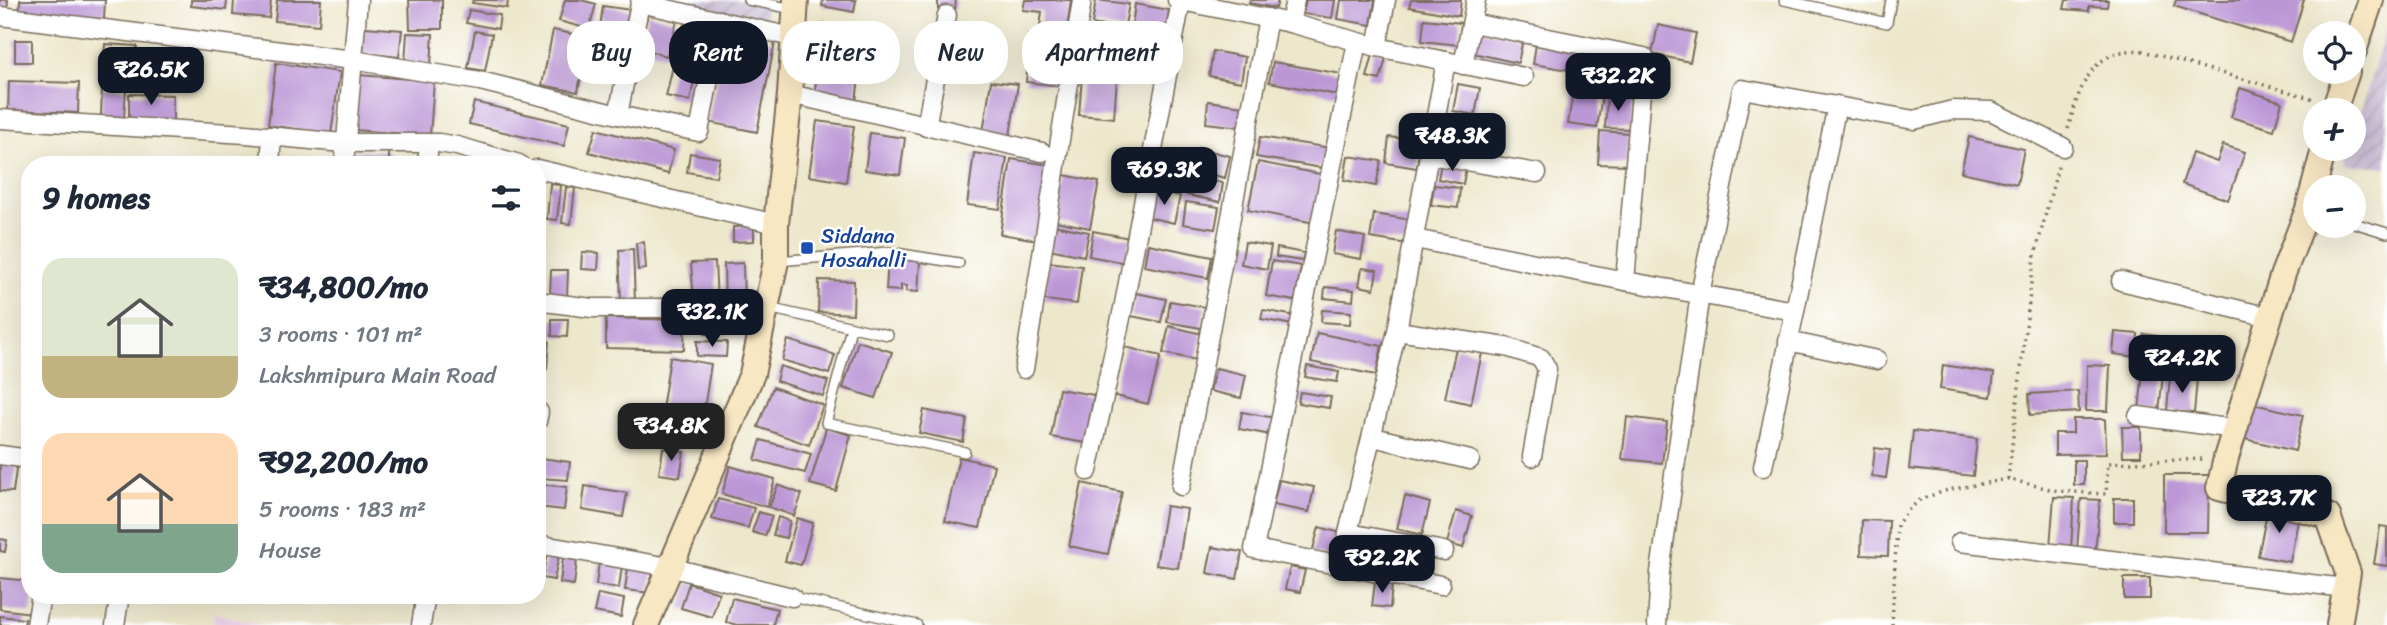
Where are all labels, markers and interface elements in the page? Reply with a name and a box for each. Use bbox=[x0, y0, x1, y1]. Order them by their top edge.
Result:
chip: Buy bbox=[567, 21, 655, 84]
chip: Rent bbox=[669, 21, 768, 84]
chip: Filters bbox=[782, 21, 900, 84]
chip: New bbox=[914, 21, 1008, 84]
chip: Apartment bbox=[1022, 21, 1183, 84]
map controls bbox=[2303, 21, 2366, 238]
button: locate bbox=[2303, 21, 2366, 84]
pin: ₹26.5K bbox=[94, 48, 208, 107]
text: ₹26.5K bbox=[114, 49, 188, 90]
pin: ₹32.2K bbox=[1561, 54, 1675, 113]
text: ₹32.2K bbox=[1582, 55, 1654, 96]
button: + bbox=[2303, 98, 2366, 161]
pin: ₹48.3K bbox=[1395, 114, 1509, 173]
text: ₹48.3K bbox=[1415, 115, 1489, 156]
pin: ₹69.3K bbox=[1107, 148, 1221, 207]
text: ₹69.3K bbox=[1127, 149, 1201, 190]
text: 9 homes bbox=[42, 171, 150, 225]
button: − bbox=[2303, 175, 2366, 238]
icon: filters bbox=[487, 179, 525, 217]
place label: Siddana Hosahalli bbox=[821, 217, 907, 279]
marker: Siddana Hosahalli bbox=[799, 240, 815, 256]
text: ₹34,800/mo bbox=[259, 260, 428, 314]
icon: home bbox=[98, 286, 182, 370]
pin: ₹32.1K bbox=[655, 290, 769, 349]
text: ₹32.1K bbox=[677, 291, 747, 332]
text: 3 rooms · 101 m² bbox=[259, 314, 423, 355]
pin: ₹24.2K bbox=[2125, 336, 2239, 395]
text: ₹24.2K bbox=[2145, 337, 2219, 378]
text: Lakshmipura Main Road bbox=[259, 355, 496, 396]
pin: ₹34.8K bbox=[614, 404, 728, 463]
text: ₹34.8K bbox=[634, 405, 708, 446]
text: ₹92,200/mo bbox=[259, 435, 428, 489]
icon: home bbox=[98, 461, 182, 545]
pin: ₹23.7K bbox=[2222, 476, 2336, 535]
text: ₹23.7K bbox=[2243, 477, 2315, 518]
text: 5 rooms · 183 m² bbox=[259, 489, 426, 530]
text: House bbox=[259, 530, 321, 571]
pin: ₹92.2K bbox=[1325, 536, 1439, 595]
text: ₹92.2K bbox=[1345, 537, 1419, 578]

